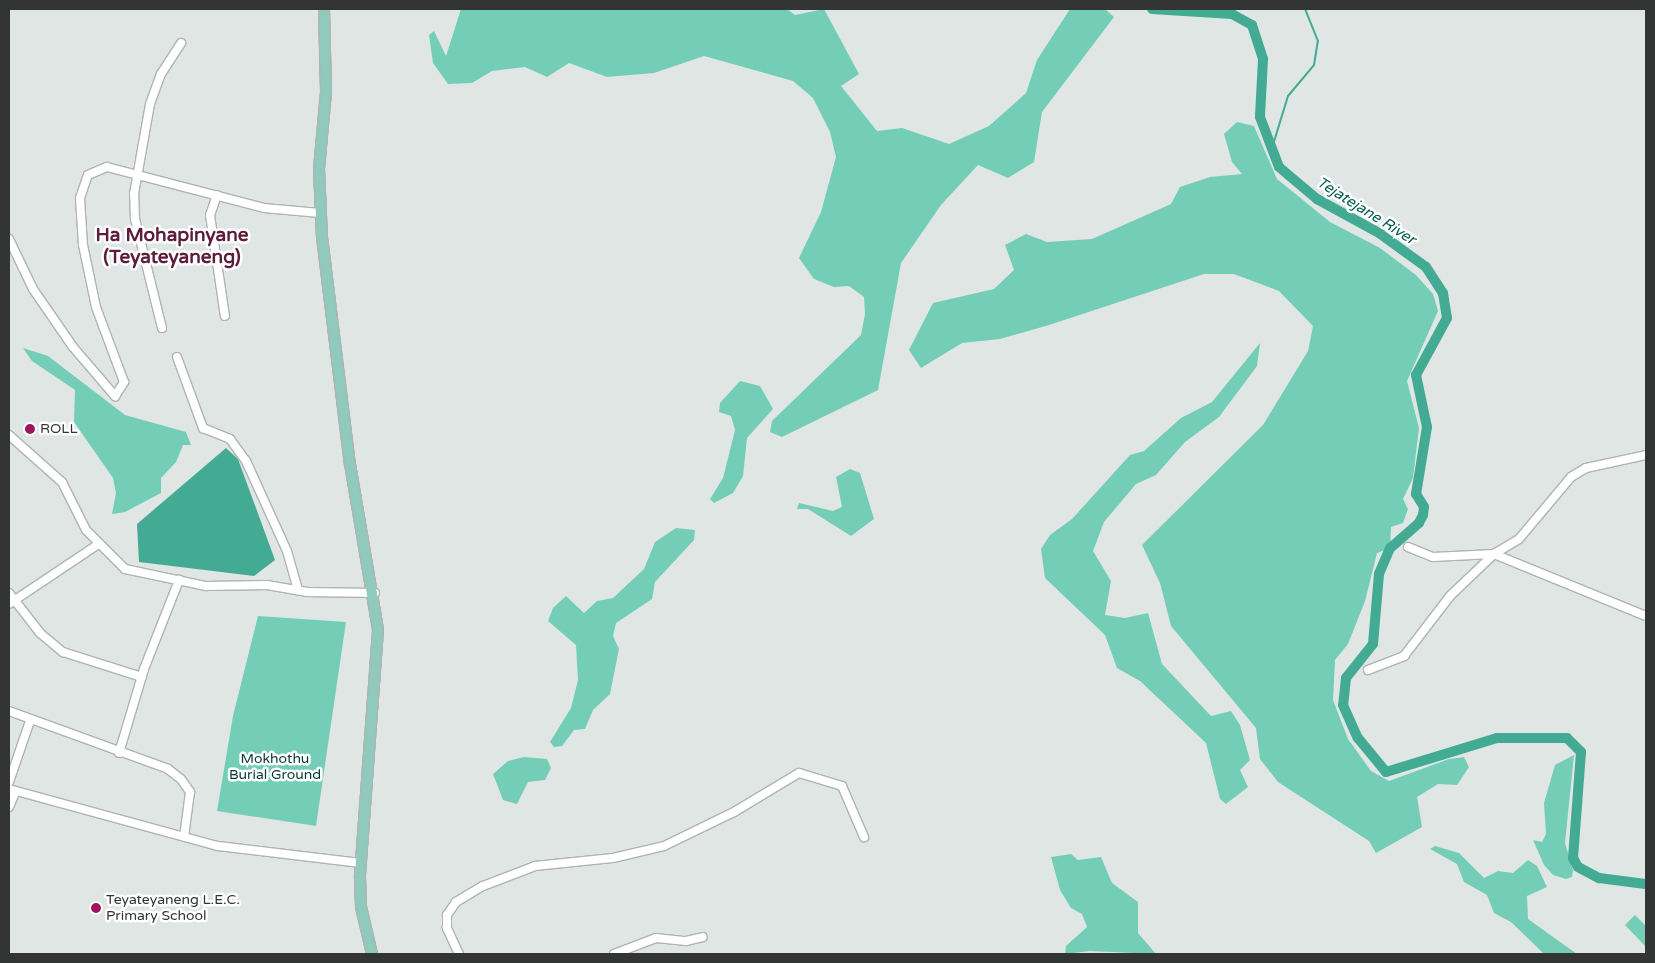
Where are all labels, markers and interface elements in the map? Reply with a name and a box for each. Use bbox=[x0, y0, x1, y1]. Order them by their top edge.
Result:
water label: Tejatejane River bbox=[1313, 173, 1419, 249]
district label: Ha Mohapinyane (Teyateyaneng) bbox=[95, 225, 249, 269]
place label: ROLL bbox=[40, 421, 77, 437]
marker: ROLL bbox=[24, 423, 36, 435]
park label: Mokhothu Burial Ground bbox=[229, 751, 321, 784]
place label: Teyateyaneng L.E.C. Primary School bbox=[106, 892, 240, 924]
marker: Teyateyaneng L.E.C. Primary School bbox=[90, 902, 102, 914]

